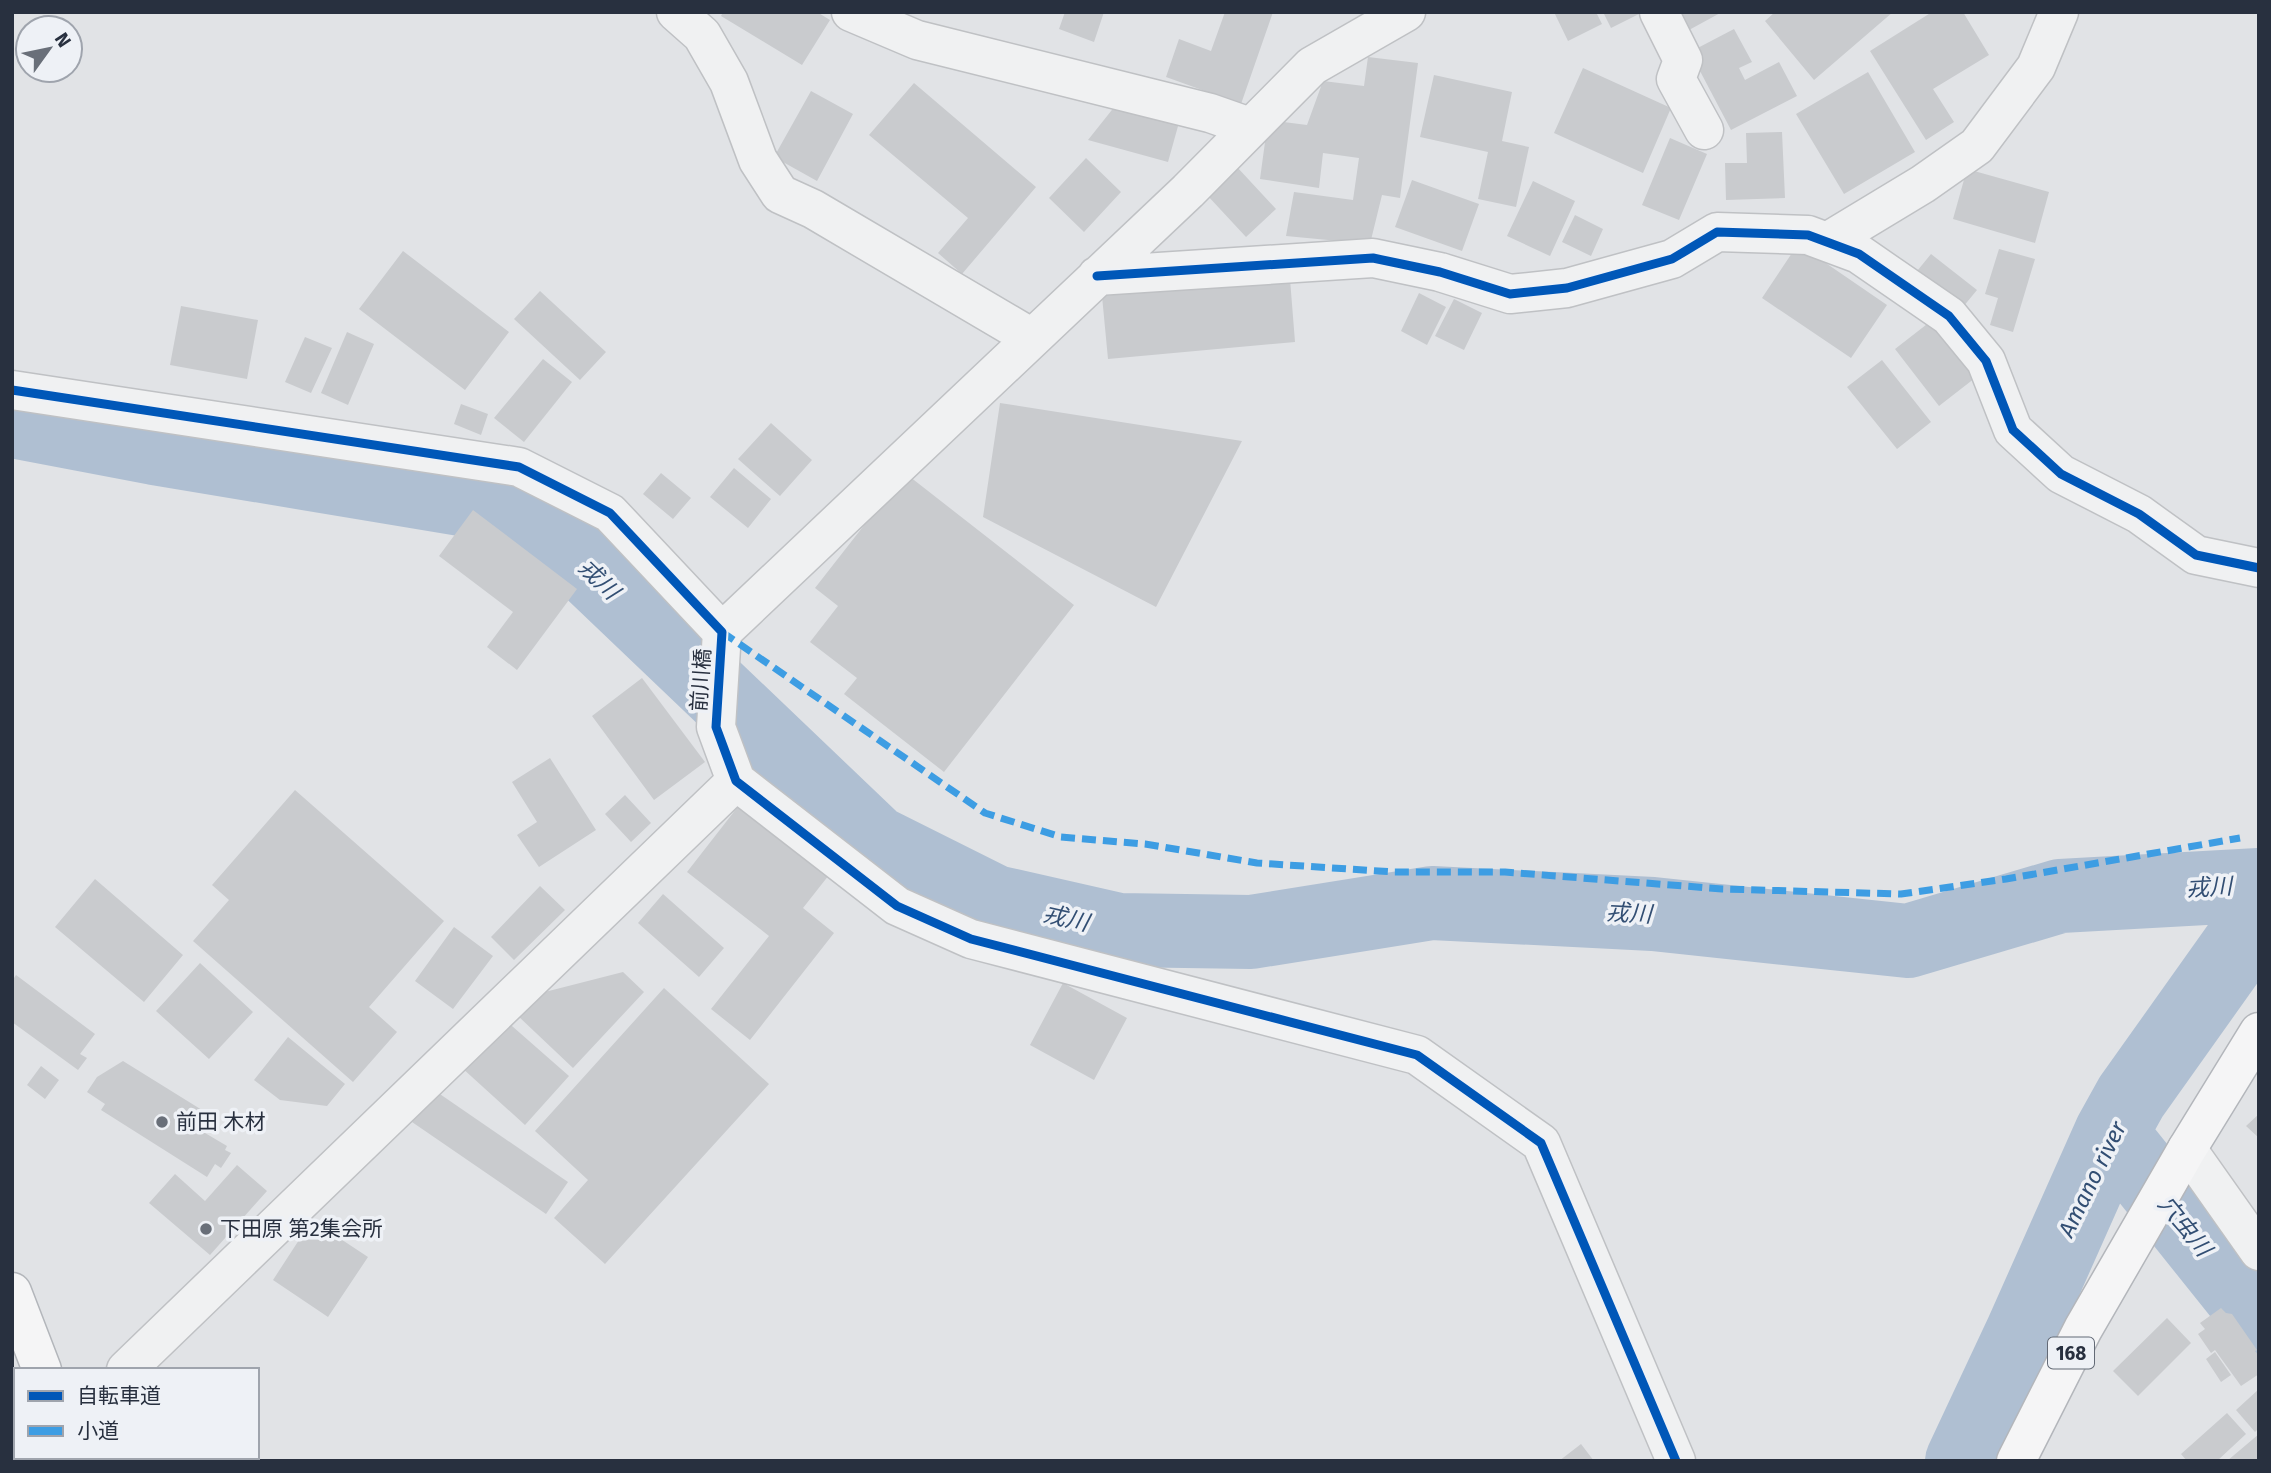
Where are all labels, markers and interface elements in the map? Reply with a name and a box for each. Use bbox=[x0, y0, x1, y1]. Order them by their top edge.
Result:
north arrow bbox=[14, 14, 84, 84]
text: N bbox=[50, 28, 76, 52]
water label: 戎川 bbox=[573, 553, 627, 607]
street label: 前川橋 bbox=[686, 648, 716, 712]
water label: 戎川 bbox=[2185, 872, 2236, 902]
water label: 戎川 bbox=[1605, 898, 1656, 928]
water label: 戎川 bbox=[1040, 899, 1094, 937]
place label: 前田 木材 bbox=[176, 1109, 266, 1135]
marker: 前田 木材 bbox=[154, 1114, 170, 1130]
water label: Amano river bbox=[2052, 1116, 2133, 1242]
water label: 穴虫川 bbox=[2152, 1190, 2219, 1264]
place label: 下田原 第2集会所 bbox=[220, 1216, 383, 1242]
marker: 下田原 第2集会所 bbox=[198, 1221, 214, 1237]
road number: 168 bbox=[2048, 1338, 2094, 1368]
legend bbox=[14, 1368, 259, 1459]
text: 自転車道 bbox=[77, 1383, 161, 1409]
text: 小道 bbox=[77, 1418, 119, 1444]

